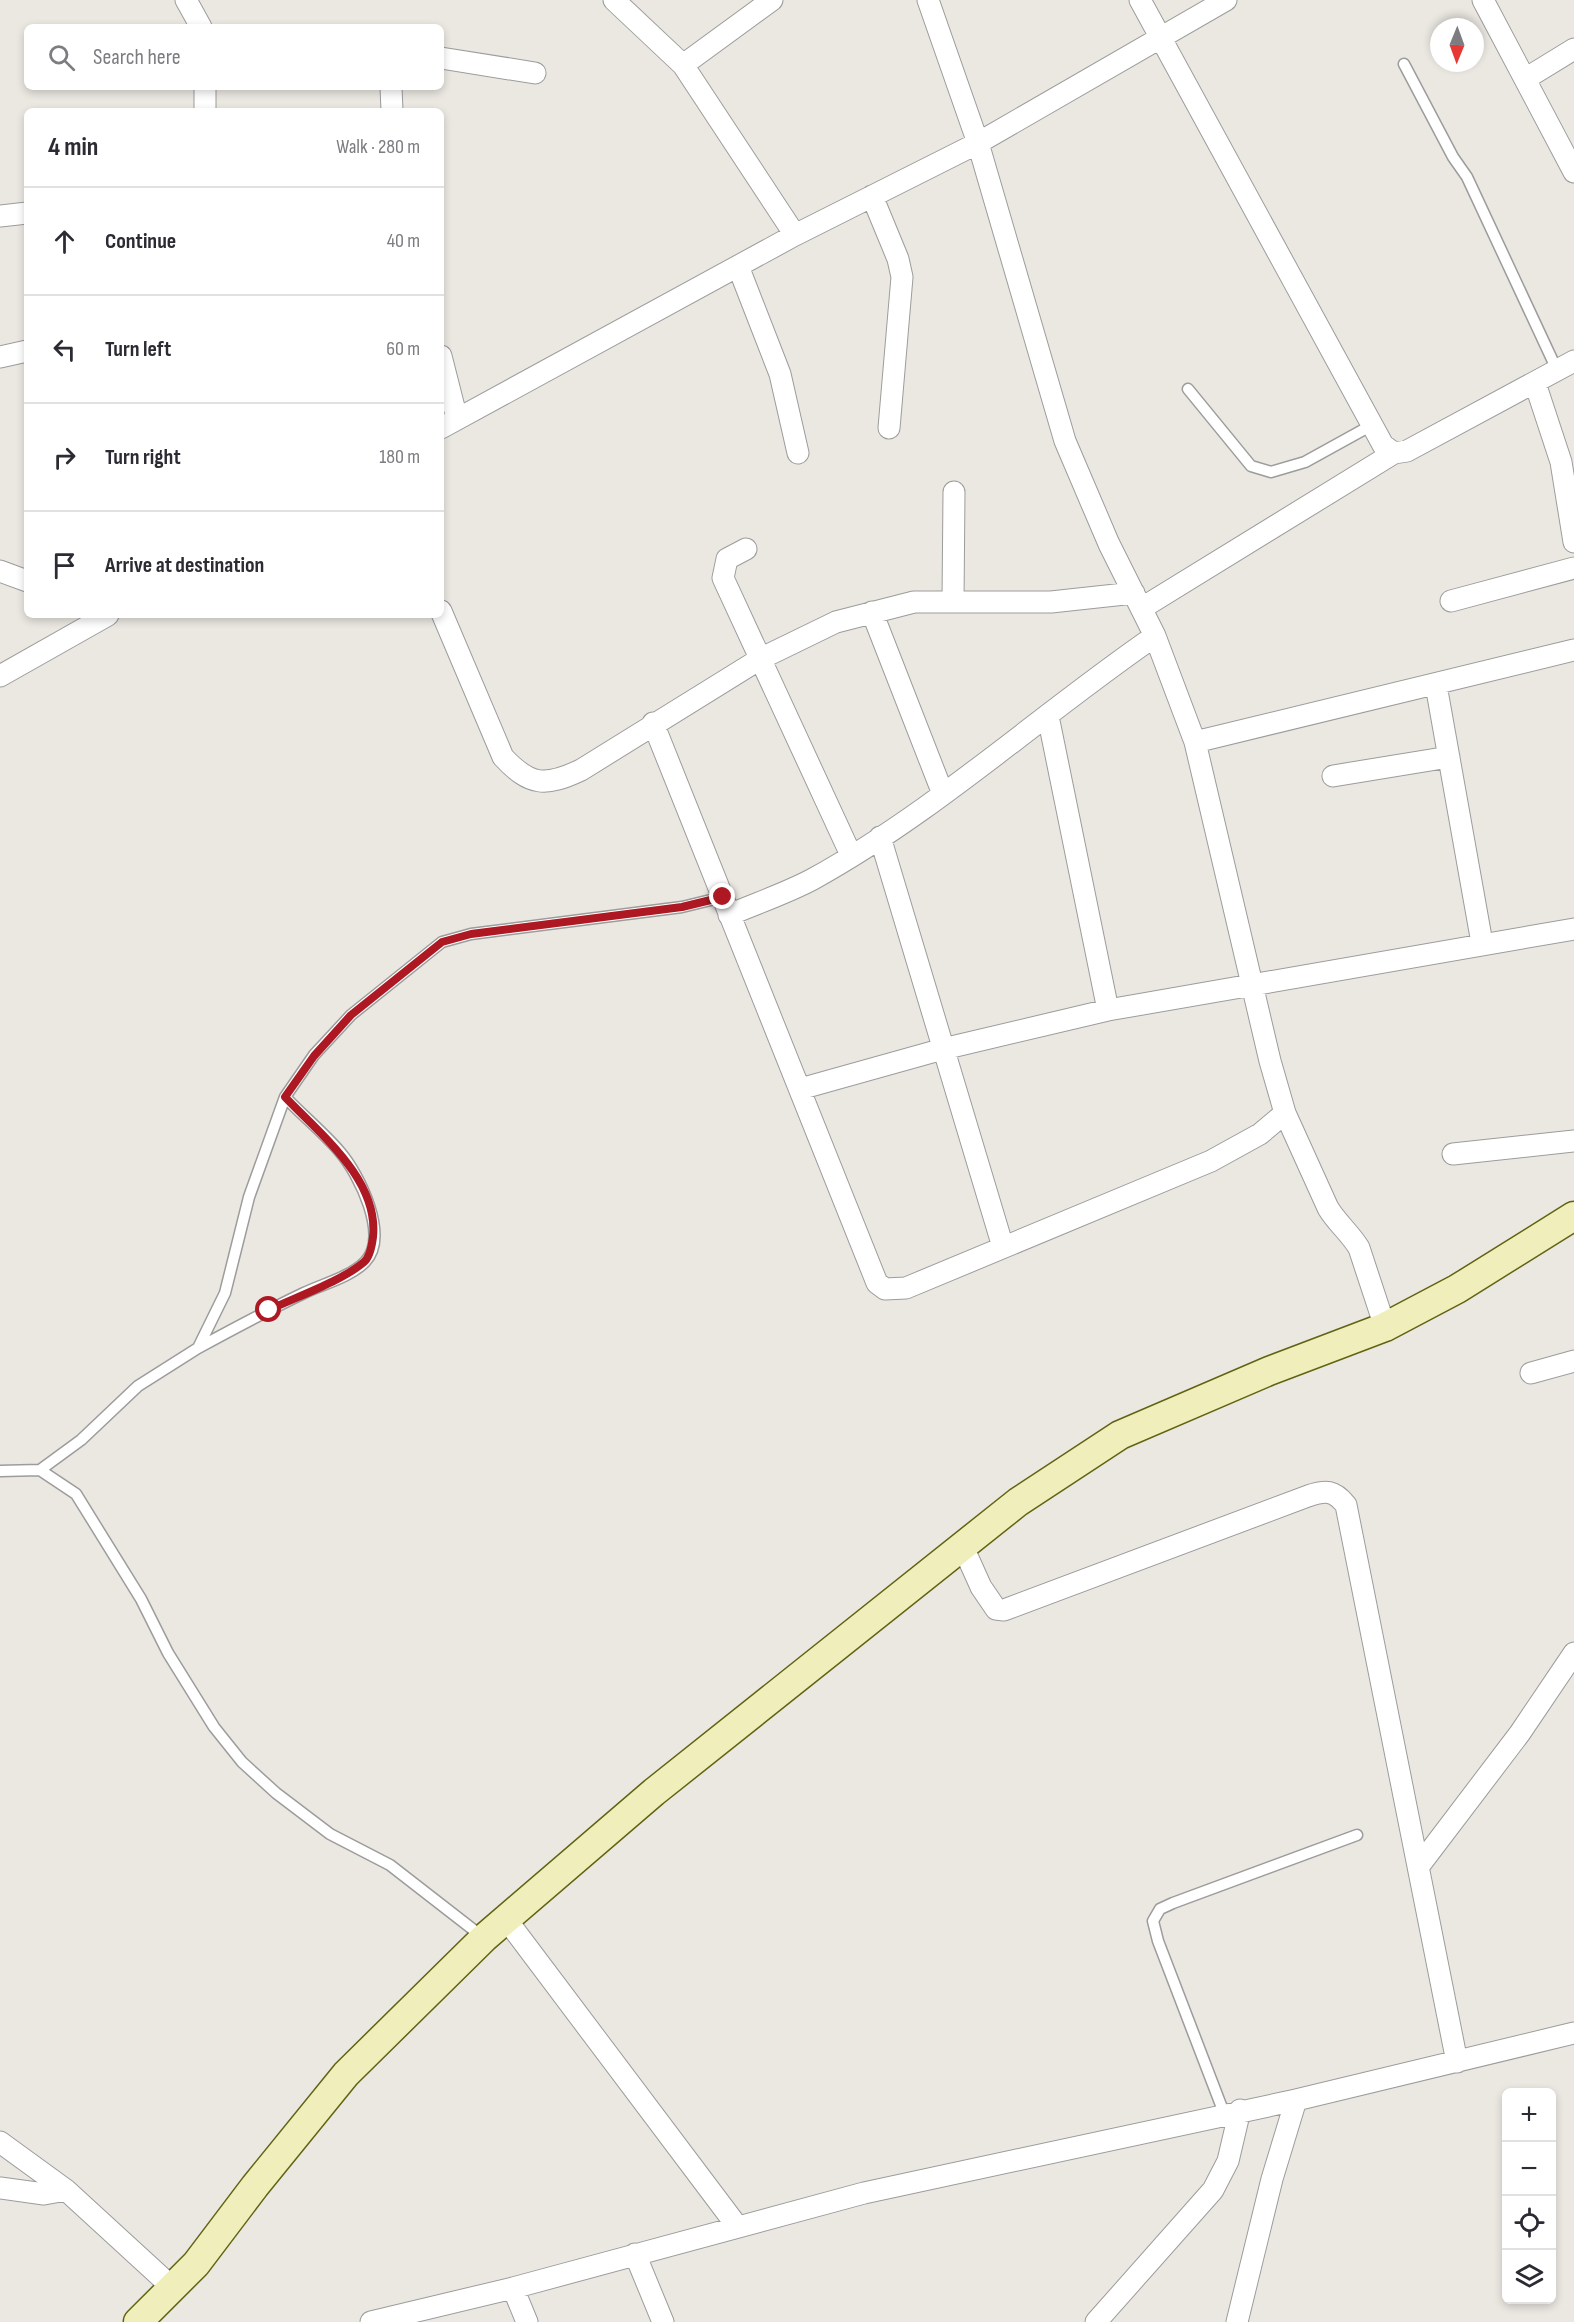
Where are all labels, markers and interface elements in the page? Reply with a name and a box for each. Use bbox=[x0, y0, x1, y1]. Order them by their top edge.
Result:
north arrow bbox=[1430, 18, 1484, 72]
search box bbox=[24, 24, 444, 90]
icon: search bbox=[45, 41, 78, 74]
text: Search here bbox=[93, 44, 180, 71]
text: 4 min bbox=[48, 132, 98, 163]
text: Walk · 280 m bbox=[336, 135, 420, 159]
icon: ahead bbox=[48, 225, 81, 258]
text: Continue bbox=[105, 228, 176, 255]
text: 40 m bbox=[387, 229, 420, 253]
icon: left bbox=[48, 333, 81, 366]
text: Turn left bbox=[105, 336, 171, 363]
text: 60 m bbox=[386, 337, 420, 361]
icon: right bbox=[48, 441, 81, 474]
text: Turn right bbox=[105, 444, 181, 471]
text: 180 m bbox=[379, 445, 420, 469]
icon: arrive bbox=[48, 549, 81, 582]
text: Arrive at destination bbox=[105, 552, 264, 579]
route end bbox=[709, 883, 735, 909]
route start bbox=[255, 1296, 281, 1322]
map controls bbox=[1502, 2088, 1556, 2304]
button: + bbox=[1502, 2088, 1556, 2142]
button: − bbox=[1502, 2142, 1556, 2196]
button: locate bbox=[1502, 2196, 1556, 2250]
button: layers bbox=[1502, 2250, 1556, 2304]

